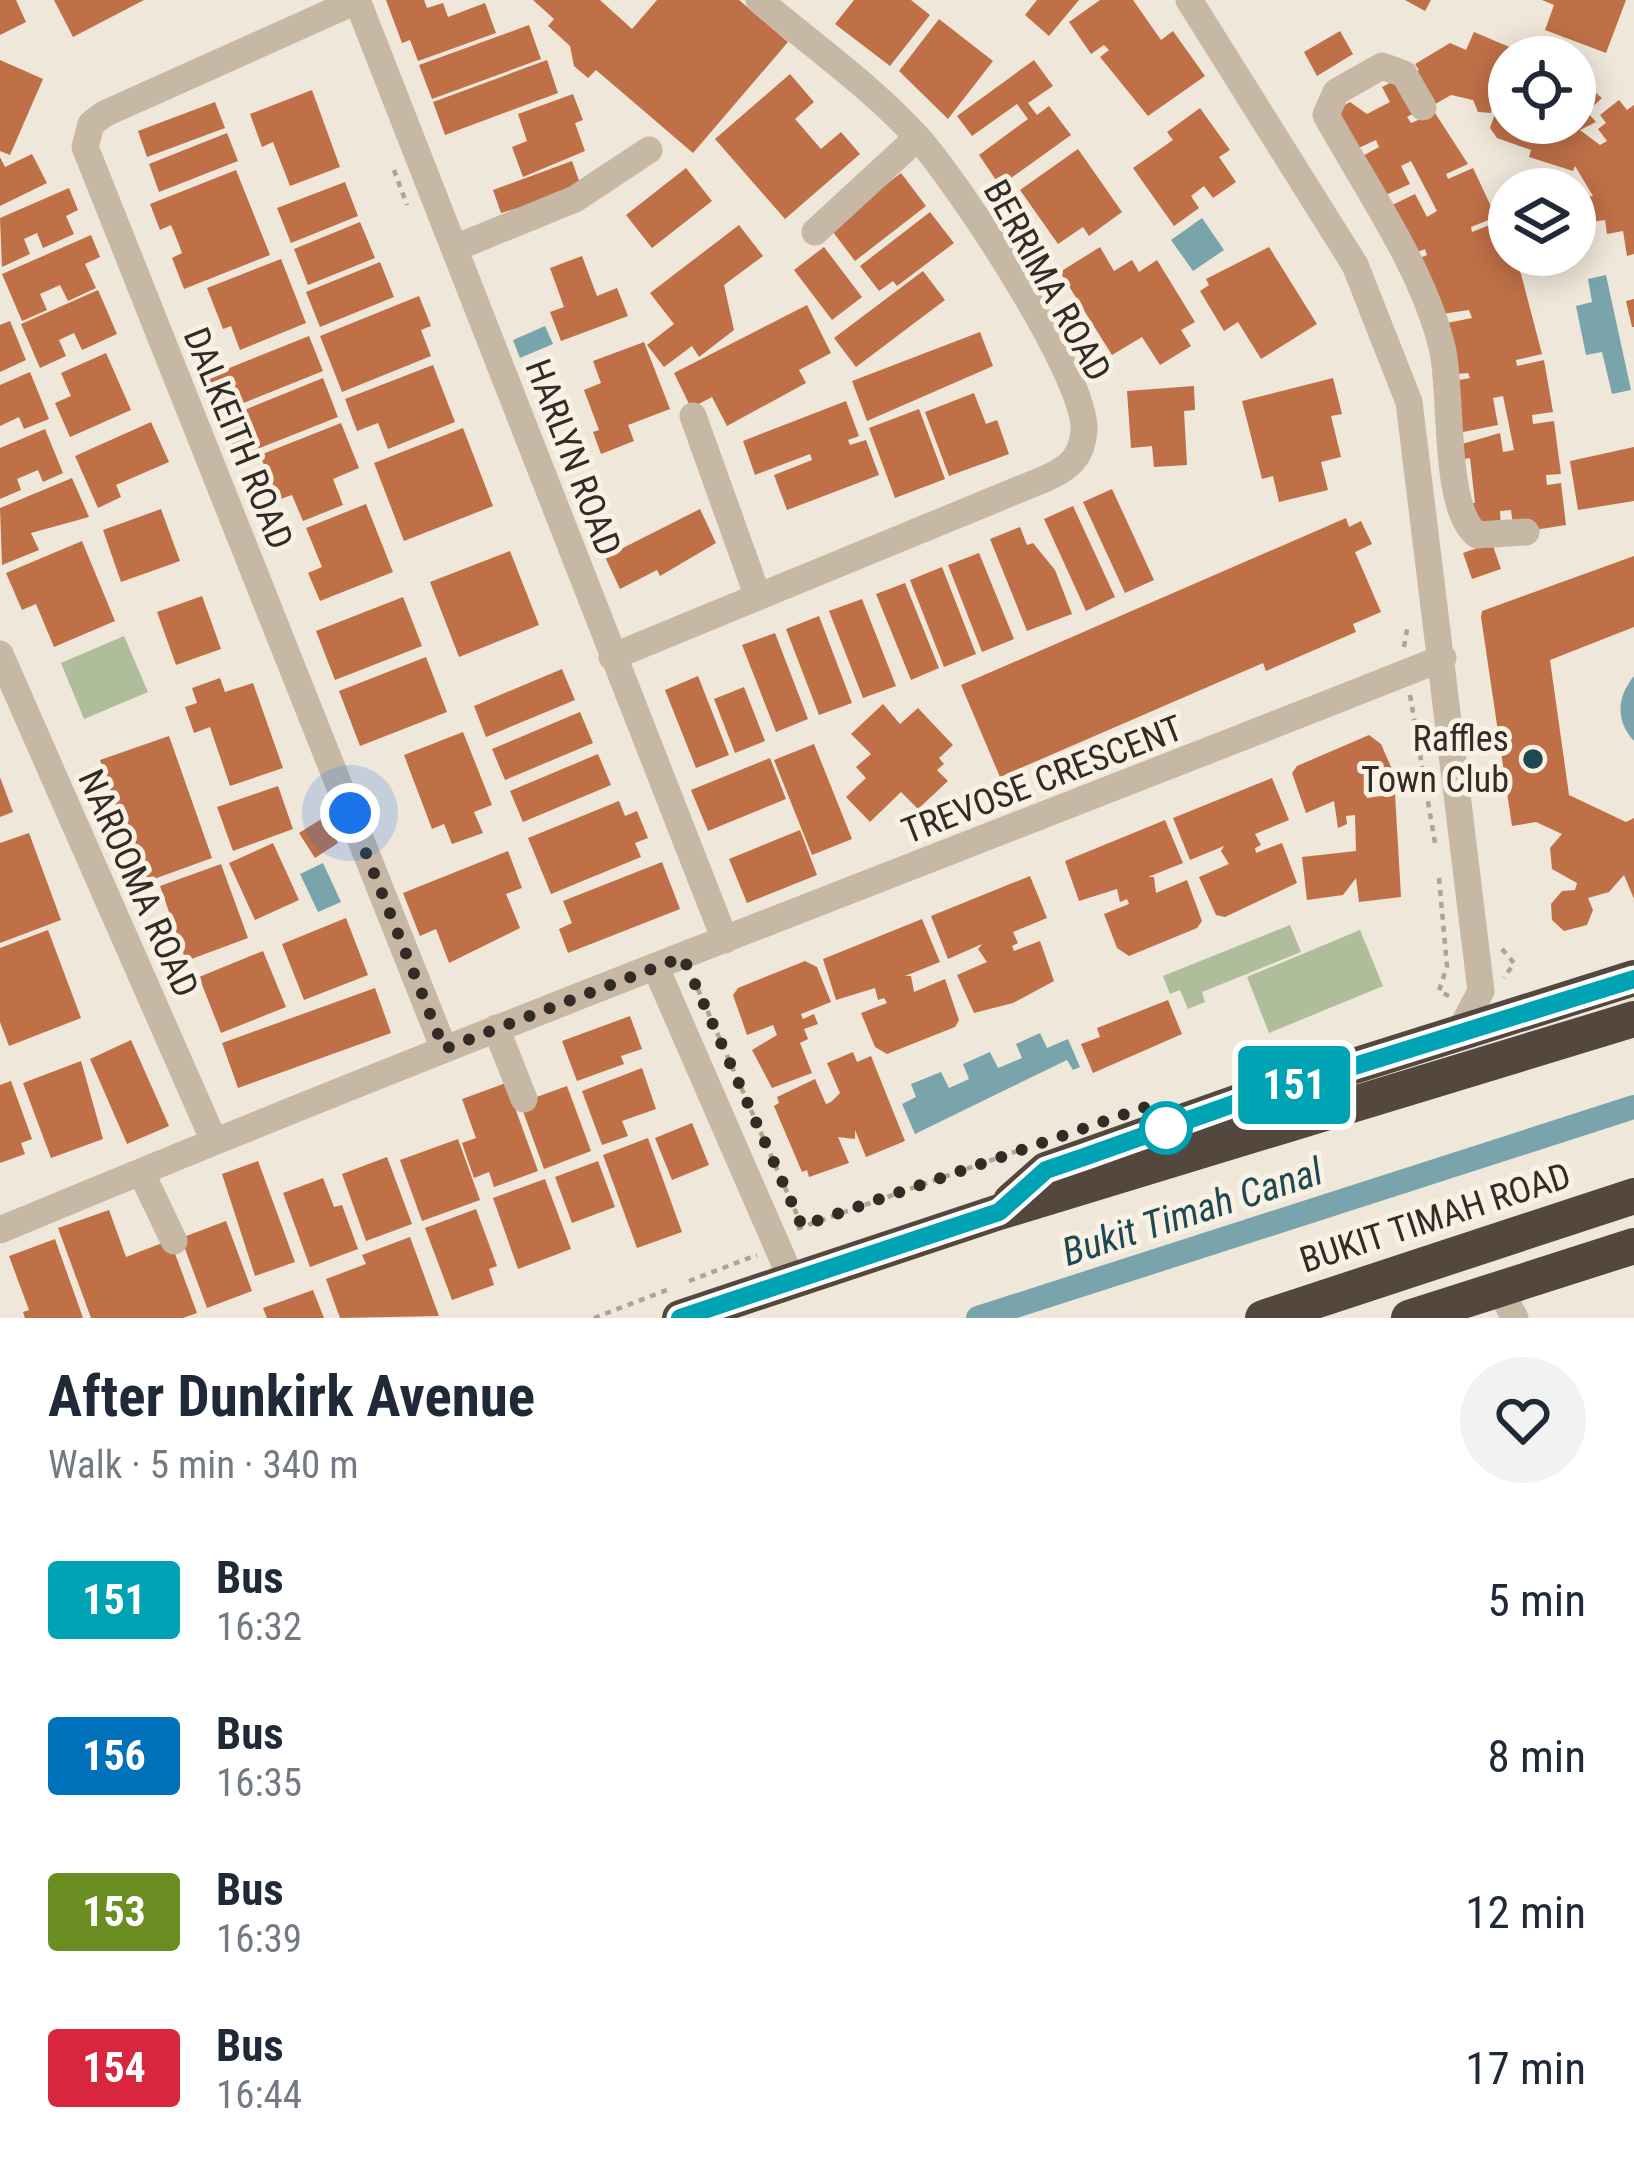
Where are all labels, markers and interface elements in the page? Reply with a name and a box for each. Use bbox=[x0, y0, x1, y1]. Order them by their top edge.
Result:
map controls bbox=[1488, 36, 1596, 276]
button: locate bbox=[1488, 36, 1596, 144]
button: layers bbox=[1488, 168, 1596, 276]
street label: BERRIMA ROAD bbox=[975, 173, 1120, 388]
street label: DALKEITH ROAD bbox=[175, 322, 302, 555]
street label: HARLYN ROAD bbox=[516, 353, 630, 561]
street label: TREVOSE CRESCENT bbox=[896, 707, 1189, 853]
place label: Raffles Town Club bbox=[1361, 718, 1509, 801]
marker: Raffles Town Club bbox=[1520, 746, 1546, 772]
street label: NAROOMA ROAD bbox=[69, 763, 207, 1003]
your location bbox=[320, 783, 380, 843]
line badge: 151 bbox=[1225, 1046, 1363, 1124]
text: 151 bbox=[1262, 1060, 1326, 1109]
unlabelled marker bbox=[1141, 1103, 1191, 1153]
water label: Bukit Timah Canal bbox=[1056, 1148, 1329, 1276]
street label: BUKIT TIMAH ROAD bbox=[1295, 1154, 1576, 1281]
button: heart bbox=[1460, 1357, 1586, 1483]
text: After Dunkirk Avenue bbox=[48, 1363, 535, 1430]
text: Walk · 5 min · 340 m bbox=[48, 1442, 359, 1488]
text: Bus bbox=[216, 1551, 284, 1604]
text: 5 min bbox=[1487, 1574, 1586, 1627]
text: 151 bbox=[82, 1575, 146, 1624]
text: 16:32 bbox=[216, 1604, 302, 1650]
text: Bus bbox=[216, 1707, 284, 1760]
text: 8 min bbox=[1487, 1730, 1586, 1783]
text: 156 bbox=[82, 1731, 146, 1780]
text: 16:35 bbox=[216, 1760, 302, 1806]
text: Bus bbox=[216, 1863, 284, 1916]
text: 12 min bbox=[1465, 1886, 1586, 1939]
text: 153 bbox=[82, 1887, 146, 1936]
text: 16:39 bbox=[216, 1916, 302, 1962]
text: Bus bbox=[216, 2019, 284, 2072]
text: 17 min bbox=[1465, 2042, 1586, 2095]
text: 154 bbox=[82, 2043, 146, 2092]
text: 16:44 bbox=[216, 2072, 302, 2118]

